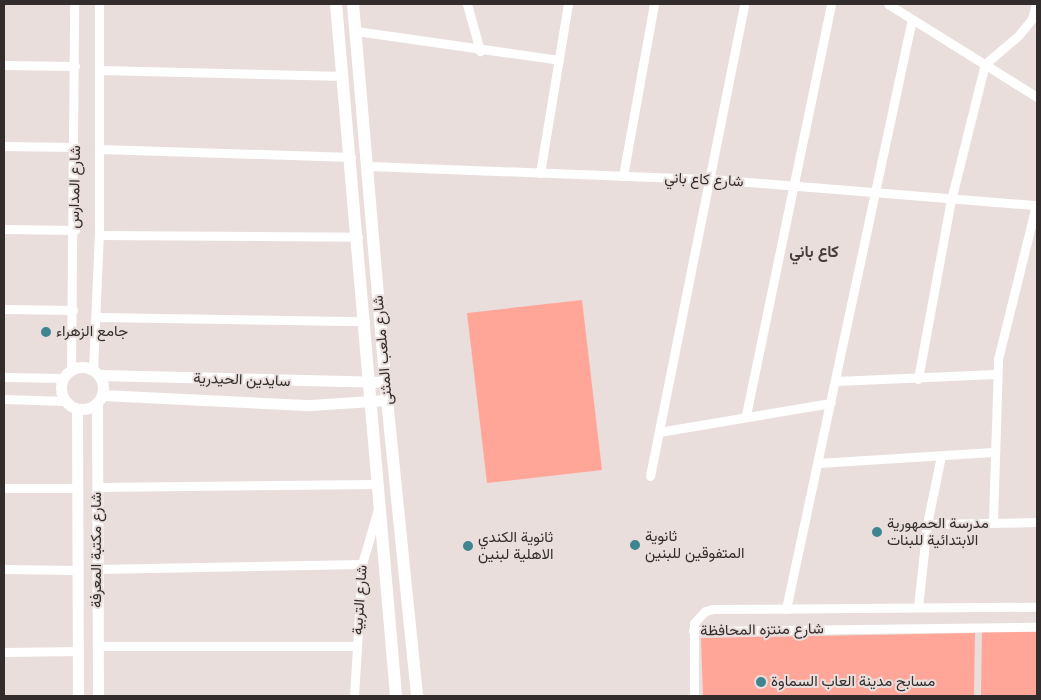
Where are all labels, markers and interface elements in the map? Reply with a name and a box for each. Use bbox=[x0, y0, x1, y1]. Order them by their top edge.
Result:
street label: شارع المدارس bbox=[65, 145, 85, 229]
street label: شارع كاع باني bbox=[664, 169, 744, 191]
district label: كاع باني bbox=[789, 242, 839, 262]
street label: شارع ملعب المثنى bbox=[369, 294, 397, 406]
place label: جامع الزهراء bbox=[56, 323, 128, 341]
marker: جامع الزهراء bbox=[40, 326, 52, 338]
street label: سايدين الحيدرية bbox=[193, 369, 291, 391]
street label: شارع مكتبة المعرفة bbox=[88, 492, 106, 608]
place label: مدرسة الحمهورية الابتدائية للبنات bbox=[887, 514, 989, 549]
marker: مدرسة الحمهورية الابتدائية للبنات bbox=[871, 526, 883, 538]
place label: ثانوية المتفوقين للبنين bbox=[645, 527, 744, 562]
place label: ثانوية الكندي الاهلية لبنين bbox=[478, 528, 554, 563]
marker: ثانوية المتفوقين للبنين bbox=[629, 539, 641, 551]
marker: ثانوية الكندي الاهلية لبنين bbox=[462, 540, 474, 552]
street label: شارع التربية bbox=[349, 564, 371, 636]
street label: شارع منتزه المحافظة bbox=[700, 620, 824, 640]
place label: مسابح مدينة العاب السماوة bbox=[771, 673, 935, 691]
marker: مسابح مدينة العاب السماوة bbox=[755, 676, 767, 688]

